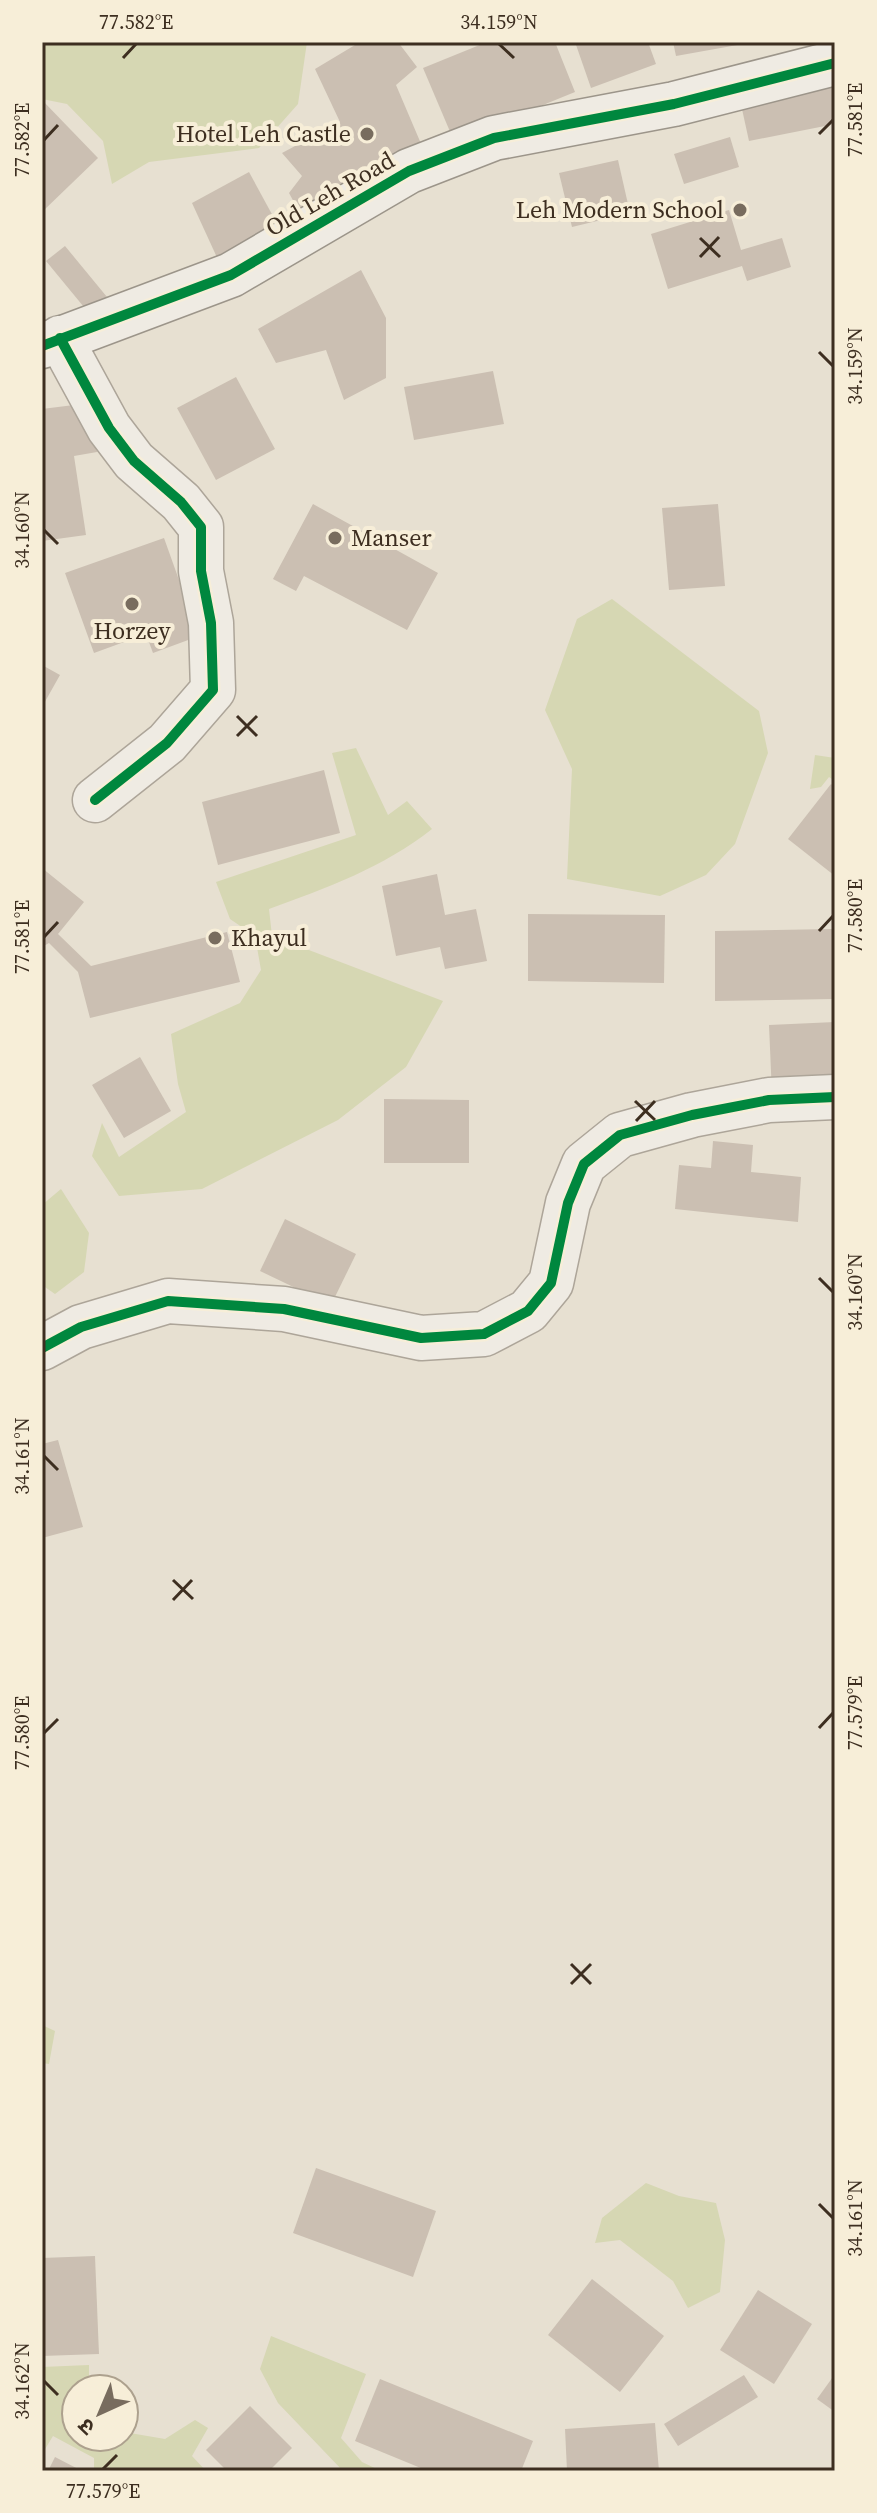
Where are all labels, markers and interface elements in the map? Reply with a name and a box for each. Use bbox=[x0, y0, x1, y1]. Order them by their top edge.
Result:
text: 77.582°E bbox=[99, 8, 173, 36]
text: 34.159°N bbox=[460, 8, 538, 36]
text: 77.581°E bbox=[841, 83, 869, 157]
text: 77.582°E bbox=[8, 103, 36, 177]
place label: Hotel Leh Castle bbox=[176, 117, 351, 150]
marker: Hotel Leh Castle bbox=[358, 125, 376, 143]
street label: Old Leh Road bbox=[259, 143, 401, 244]
place label: Leh Modern School bbox=[516, 193, 724, 226]
marker: Leh Modern School bbox=[731, 201, 749, 219]
text: 34.159°N bbox=[841, 327, 869, 405]
text: 34.160°N bbox=[8, 491, 36, 569]
place label: Manser bbox=[351, 521, 432, 554]
marker: Manser bbox=[326, 529, 344, 547]
marker: Horzey bbox=[123, 595, 141, 613]
place label: Horzey bbox=[94, 614, 171, 647]
text: 77.580°E bbox=[841, 879, 869, 953]
text: 77.581°E bbox=[8, 900, 36, 974]
place label: Khayul bbox=[231, 921, 307, 954]
marker: Khayul bbox=[206, 929, 224, 947]
text: 34.160°N bbox=[841, 1253, 869, 1331]
text: 34.161°N bbox=[8, 1417, 36, 1495]
text: 77.579°E bbox=[841, 1676, 869, 1750]
text: 77.580°E bbox=[8, 1696, 36, 1770]
text: 34.161°N bbox=[841, 2179, 869, 2257]
text: 34.162°N bbox=[8, 2342, 36, 2420]
north arrow bbox=[60, 2373, 140, 2453]
text: उ bbox=[70, 2411, 101, 2443]
text: 77.579°E bbox=[66, 2477, 140, 2505]

